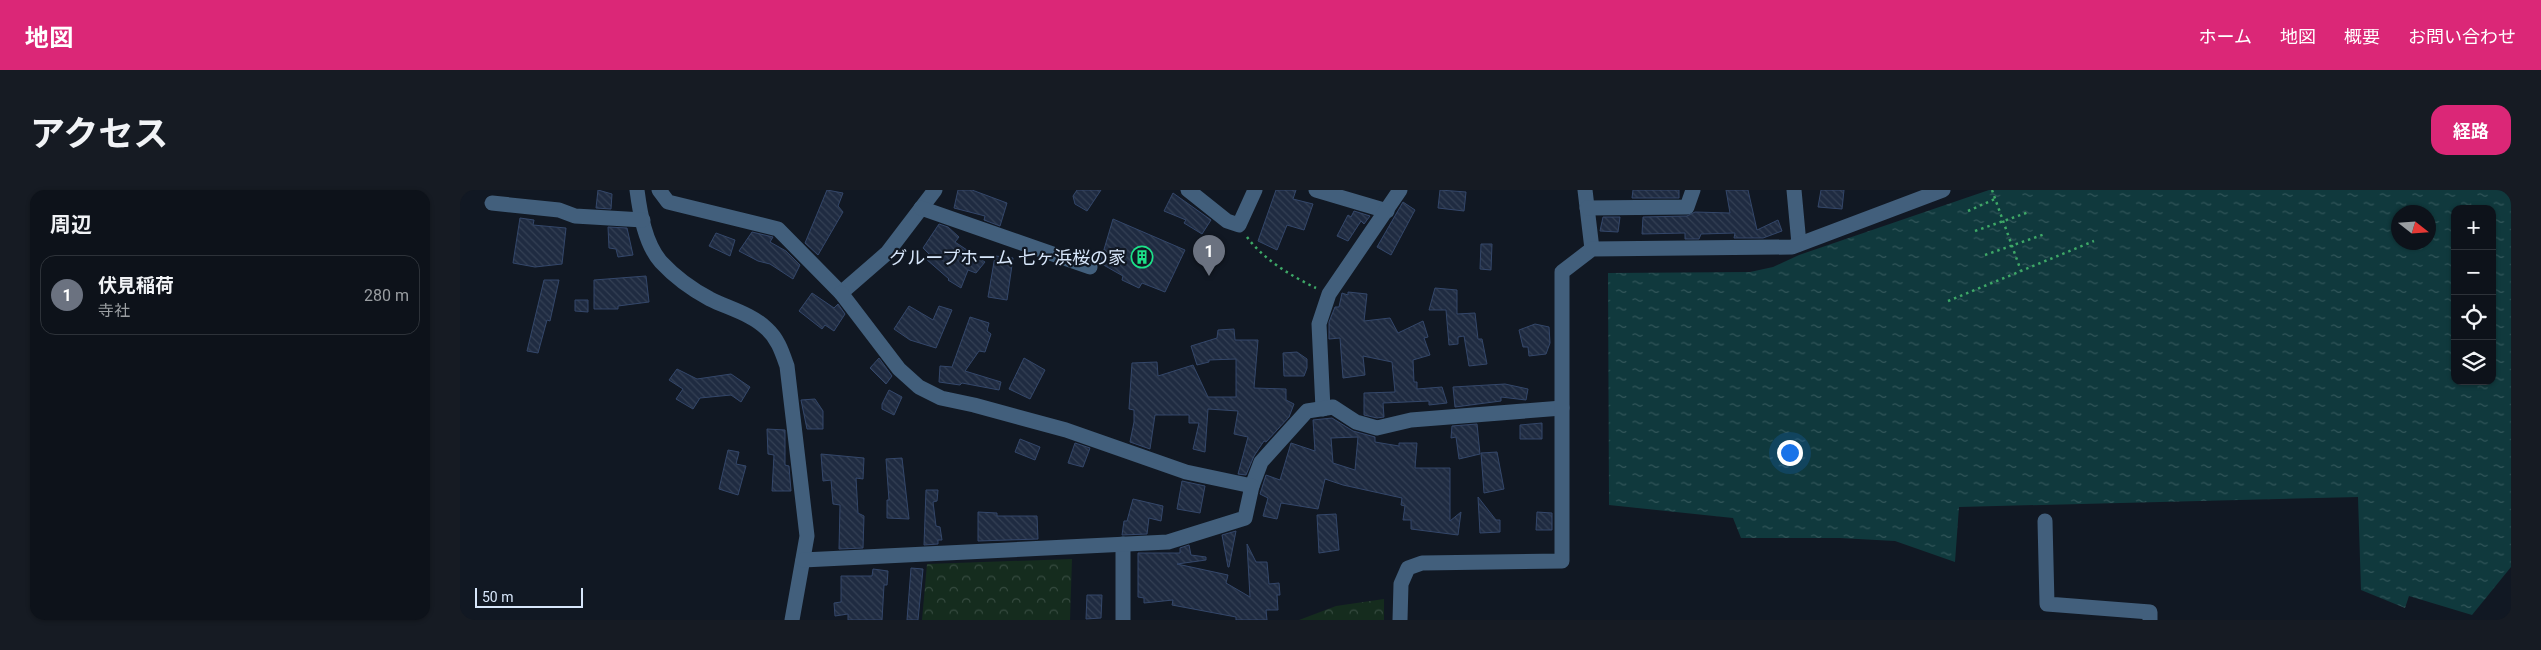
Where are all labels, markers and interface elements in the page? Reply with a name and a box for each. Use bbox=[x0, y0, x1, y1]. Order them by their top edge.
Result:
text: 地図 bbox=[25, 24, 73, 52]
text: ホーム bbox=[2199, 26, 2252, 47]
text: 地図 bbox=[2280, 26, 2316, 47]
text: 概要 bbox=[2344, 26, 2380, 47]
text: お問い合わせ bbox=[2408, 26, 2516, 47]
button: 経路 bbox=[2431, 105, 2511, 155]
text: アクセス bbox=[30, 114, 168, 155]
north arrow bbox=[2391, 205, 2436, 250]
map controls bbox=[2451, 205, 2496, 385]
button: + bbox=[2451, 205, 2496, 250]
text: 周辺 bbox=[50, 213, 92, 237]
pin: 1 bbox=[1193, 235, 1225, 276]
building icon: グループホーム 七ヶ浜桜の家 bbox=[1130, 245, 1154, 269]
place label: グループホーム 七ヶ浜桜の家 bbox=[889, 247, 1126, 268]
button: − bbox=[2451, 250, 2496, 295]
text: 伏見稲荷 bbox=[98, 274, 174, 297]
text: 1 bbox=[62, 286, 72, 305]
text: 280 m bbox=[364, 286, 409, 305]
button: locate bbox=[2451, 295, 2496, 340]
text: 寺社 bbox=[98, 301, 130, 320]
button: layers bbox=[2451, 340, 2496, 385]
your location bbox=[1777, 440, 1803, 466]
scale bar bbox=[475, 585, 582, 608]
text: 50 m bbox=[482, 589, 514, 605]

